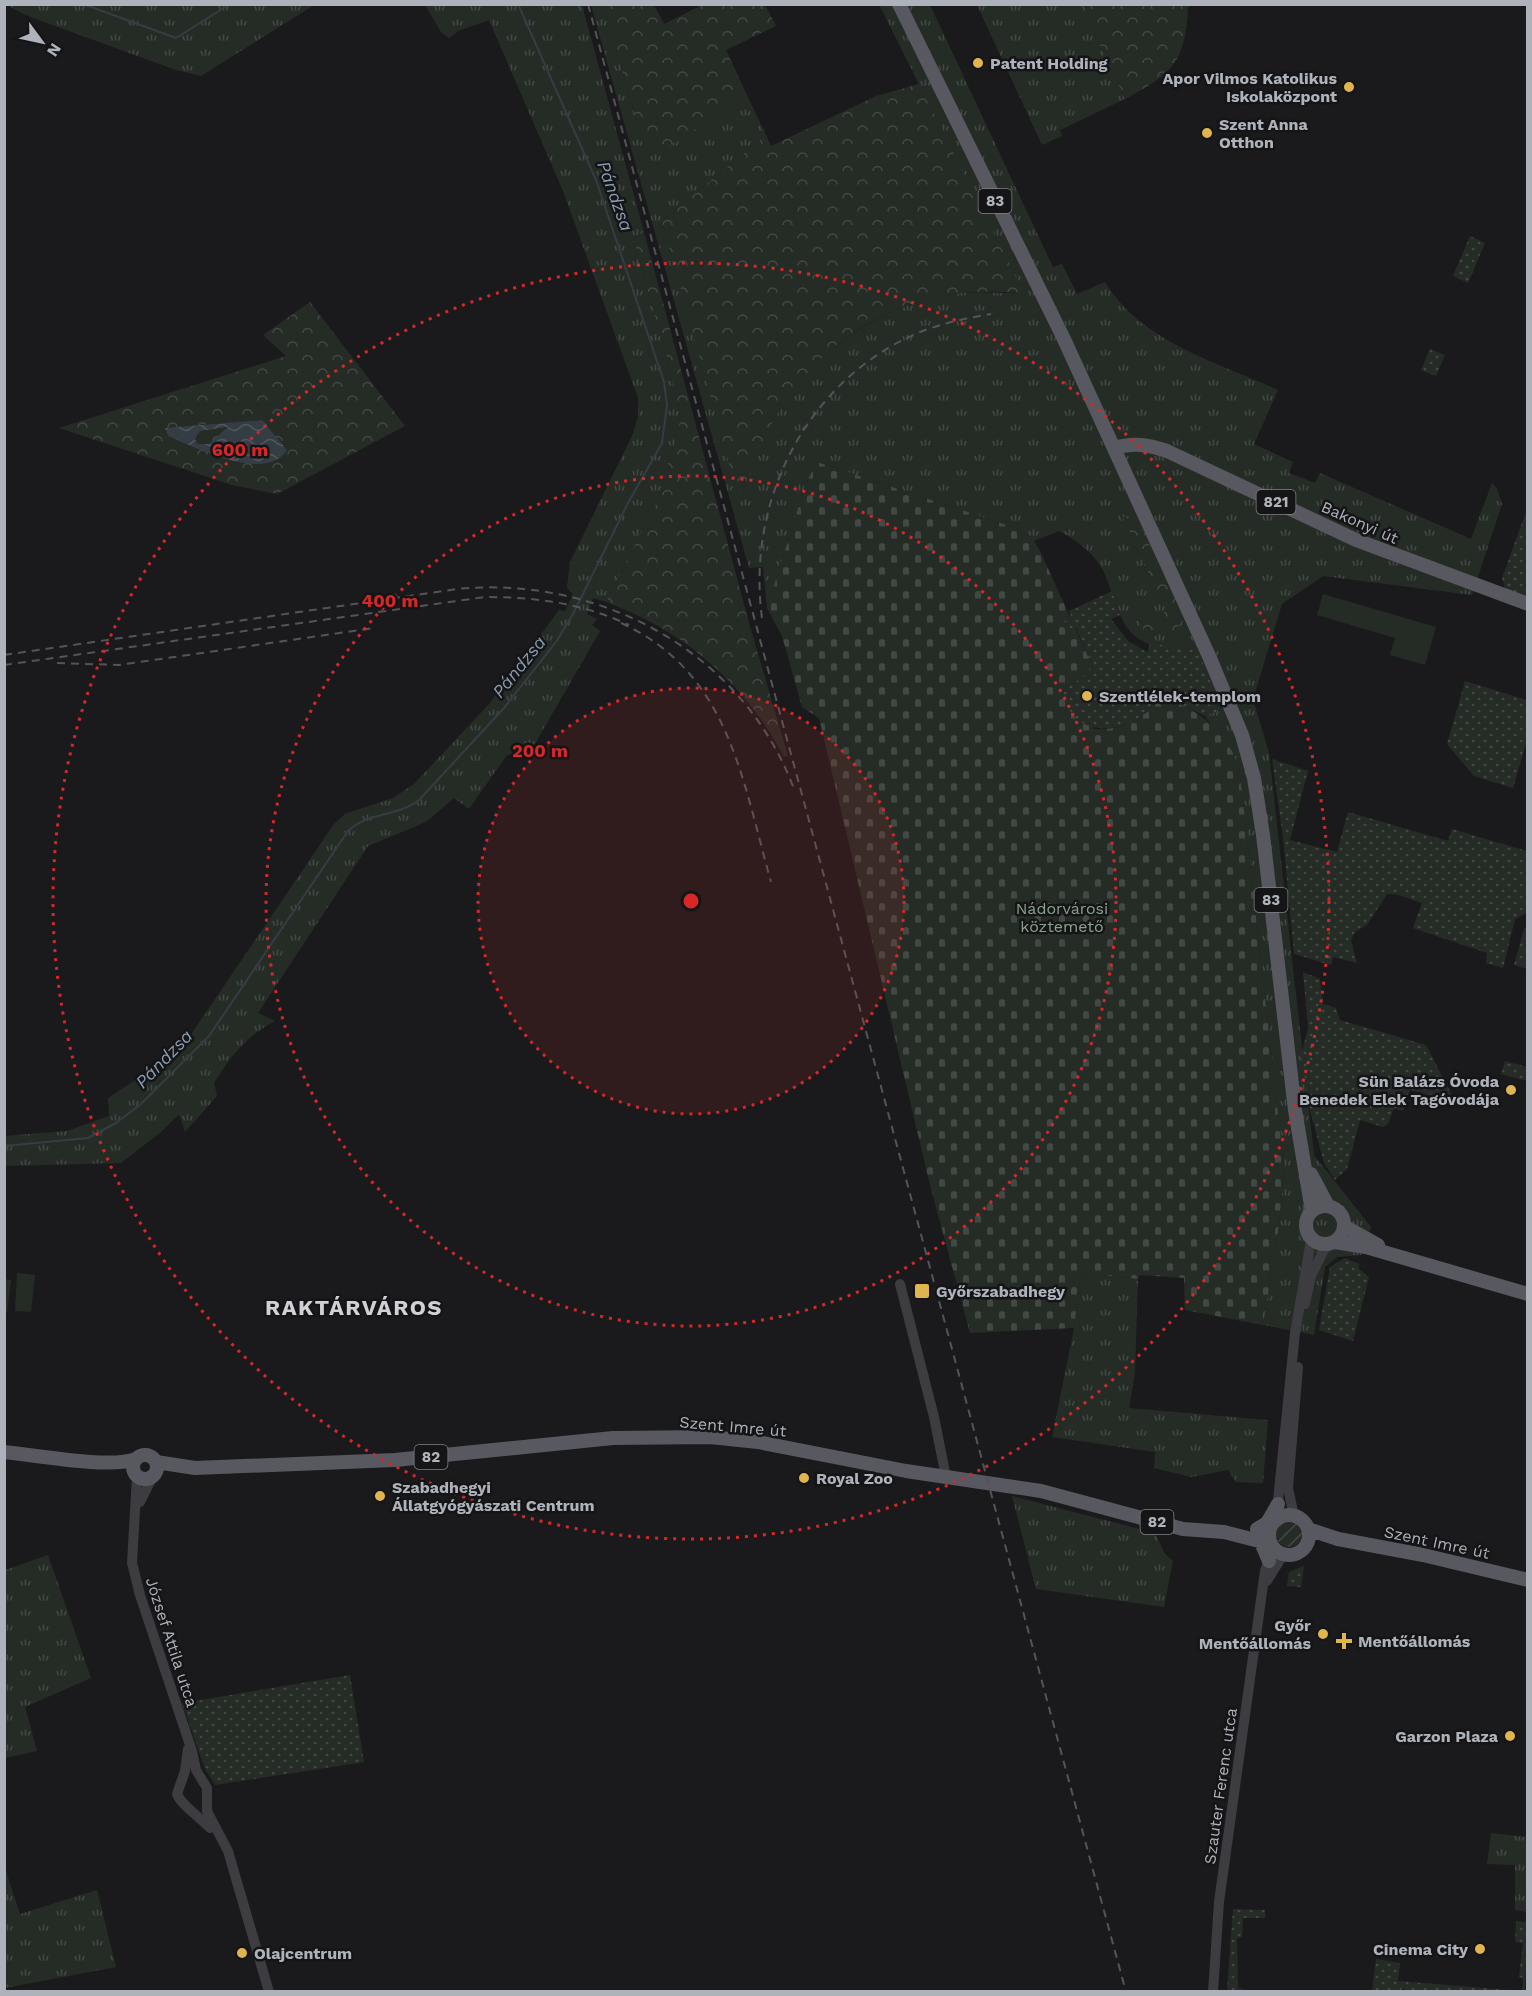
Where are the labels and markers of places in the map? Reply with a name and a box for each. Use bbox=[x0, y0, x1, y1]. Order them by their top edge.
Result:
place label: Patent Holding bbox=[990, 54, 1108, 73]
marker: Patent Holding bbox=[971, 56, 985, 70]
place label: Apor Vilmos Katolikus Iskolaközpont bbox=[1163, 69, 1337, 106]
marker: Apor Vilmos Katolikus Iskolaközpont bbox=[1342, 80, 1356, 94]
place label: Szent Anna Otthon bbox=[1219, 115, 1309, 152]
marker: Szent Anna Otthon bbox=[1200, 126, 1214, 140]
place label: Szentlélek-templom bbox=[1099, 687, 1261, 706]
marker: Szentlélek-templom bbox=[1080, 689, 1094, 703]
centre of rings bbox=[681, 891, 701, 911]
place label: Sün Balázs Óvoda Benedek Elek Tagóvodája bbox=[1299, 1072, 1500, 1109]
marker: Sün Balázs Óvoda Benedek Elek Tagóvodája bbox=[1504, 1083, 1518, 1097]
marker: Győrszabadhegy bbox=[913, 1282, 931, 1300]
place label: Győrszabadhegy bbox=[936, 1282, 1066, 1301]
place label: Royal Zoo bbox=[816, 1469, 893, 1488]
marker: Royal Zoo bbox=[797, 1471, 811, 1485]
place label: Szabadhegyi Állatgyógyászati Centrum bbox=[392, 1478, 595, 1515]
marker: Szabadhegyi Állatgyógyászati Centrum bbox=[373, 1489, 387, 1503]
place label: Győr Mentőállomás bbox=[1199, 1616, 1311, 1653]
marker: Győr Mentőállomás bbox=[1316, 1627, 1330, 1641]
marker: Mentőállomás bbox=[1335, 1632, 1353, 1650]
place label: Mentőállomás bbox=[1358, 1632, 1471, 1651]
place label: Garzon Plaza bbox=[1395, 1727, 1499, 1746]
marker: Garzon Plaza bbox=[1503, 1729, 1517, 1743]
place label: Cinema City bbox=[1373, 1940, 1469, 1959]
marker: Cinema City bbox=[1473, 1942, 1487, 1956]
place label: Olajcentrum bbox=[254, 1944, 352, 1963]
marker: Olajcentrum bbox=[235, 1946, 249, 1960]

